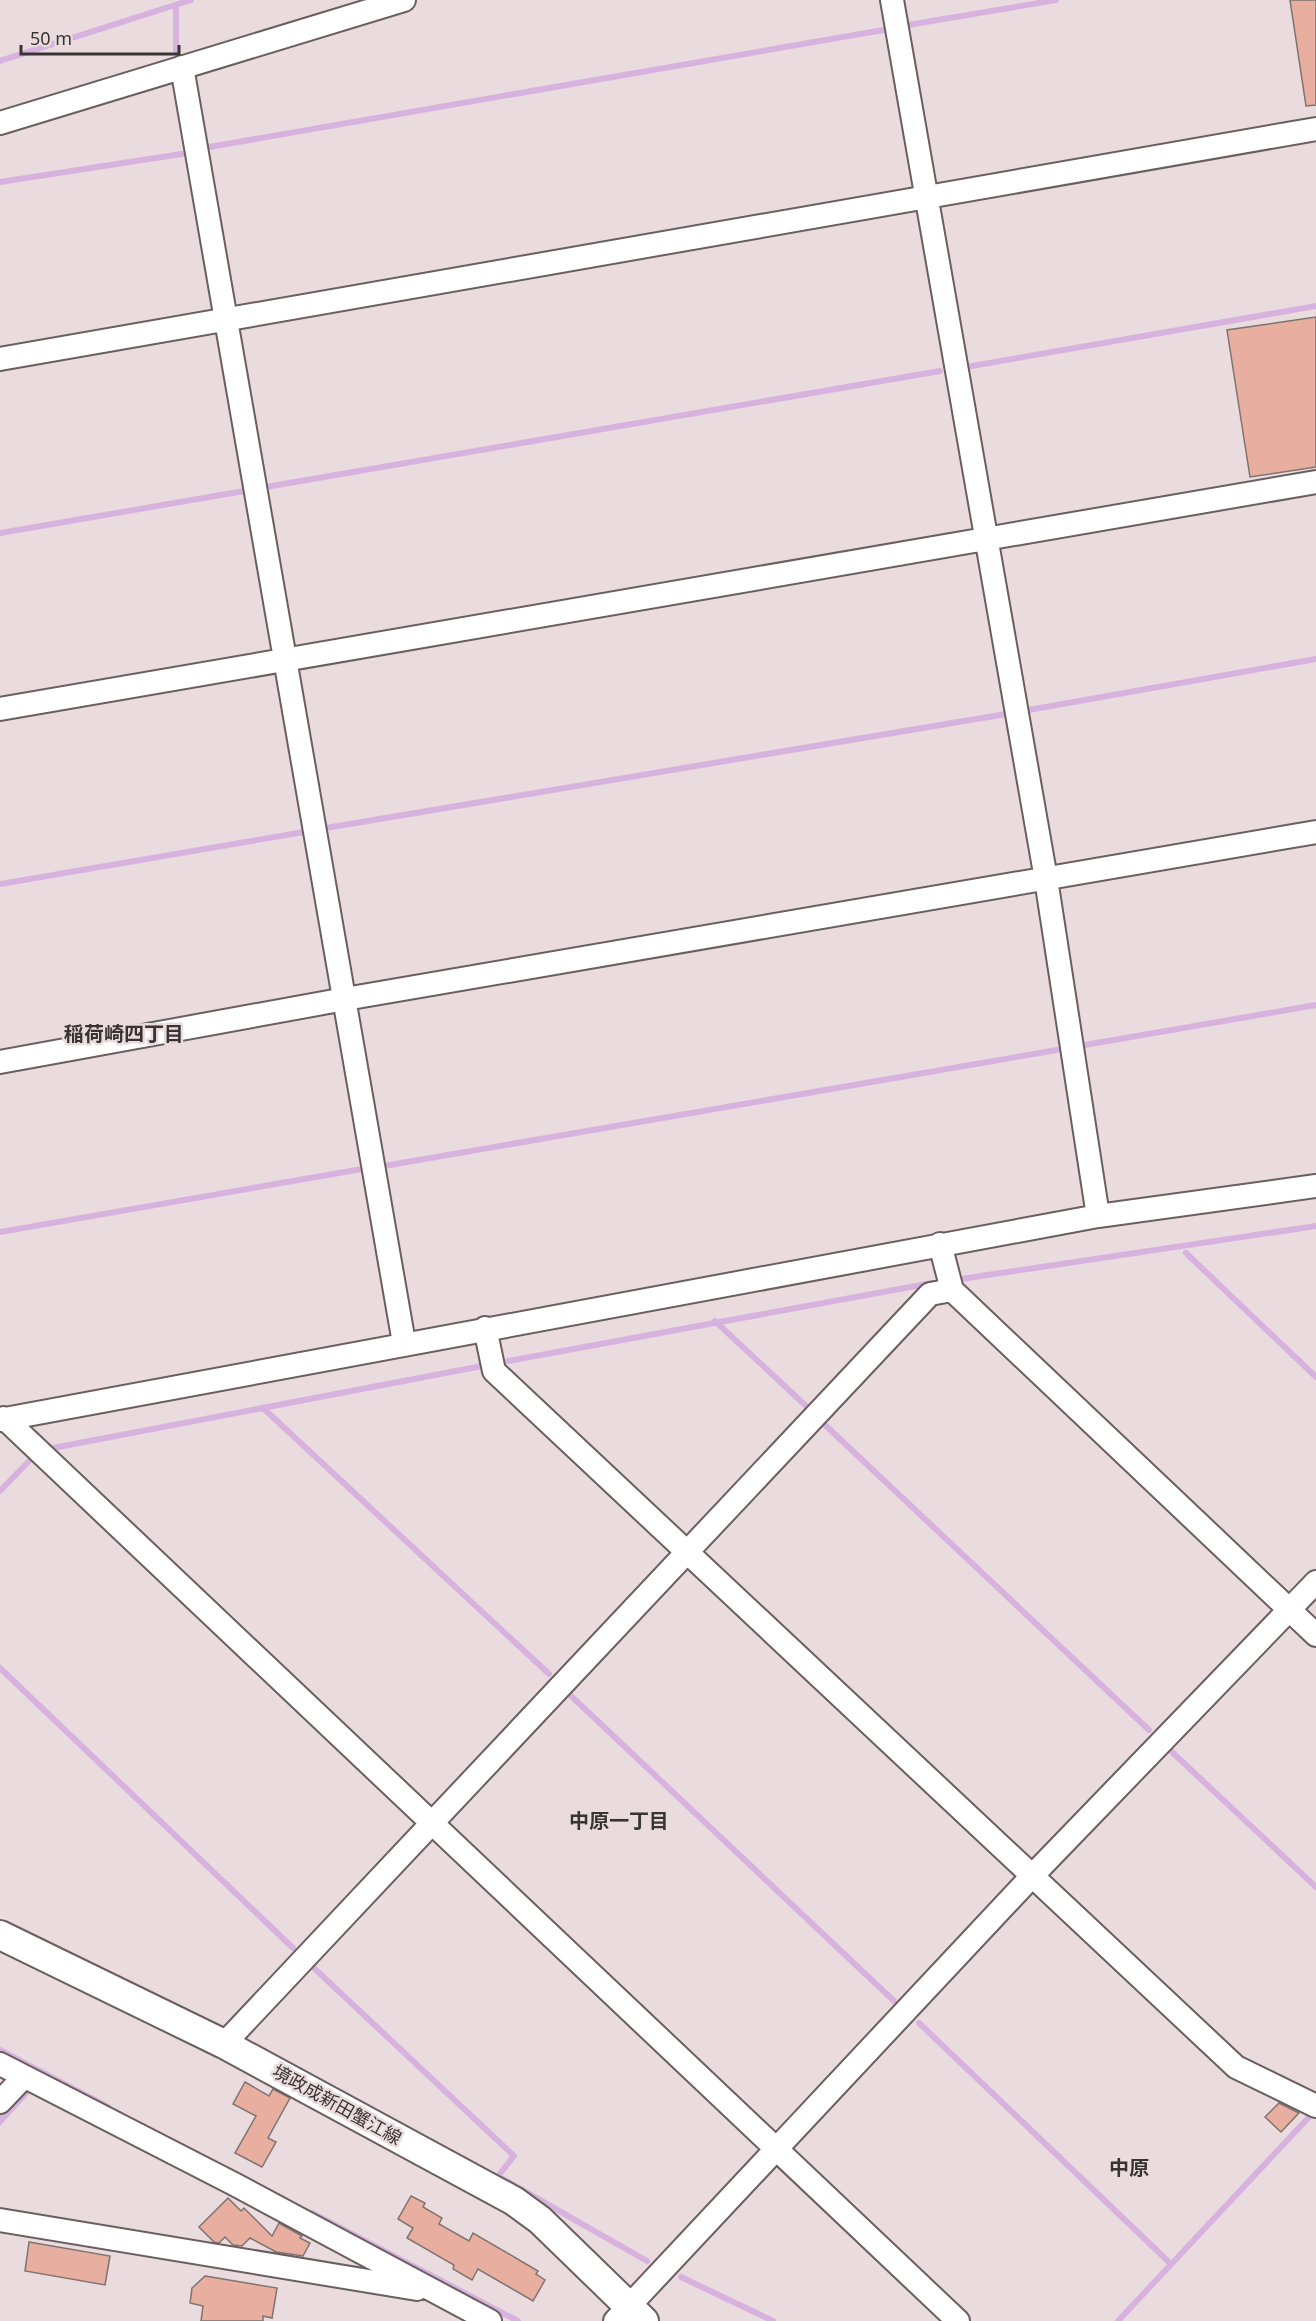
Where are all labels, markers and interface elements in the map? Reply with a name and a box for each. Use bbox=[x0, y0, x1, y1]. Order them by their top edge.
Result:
scale bar bbox=[21, 18, 178, 56]
text: 50 m bbox=[30, 26, 72, 50]
district label: 稲荷崎四丁目 bbox=[64, 1020, 184, 1047]
district label: 中原一丁目 bbox=[569, 1807, 669, 1834]
street label: 境政成新田蟹江線 bbox=[269, 2059, 406, 2150]
district label: 中原 bbox=[1109, 2154, 1149, 2181]

